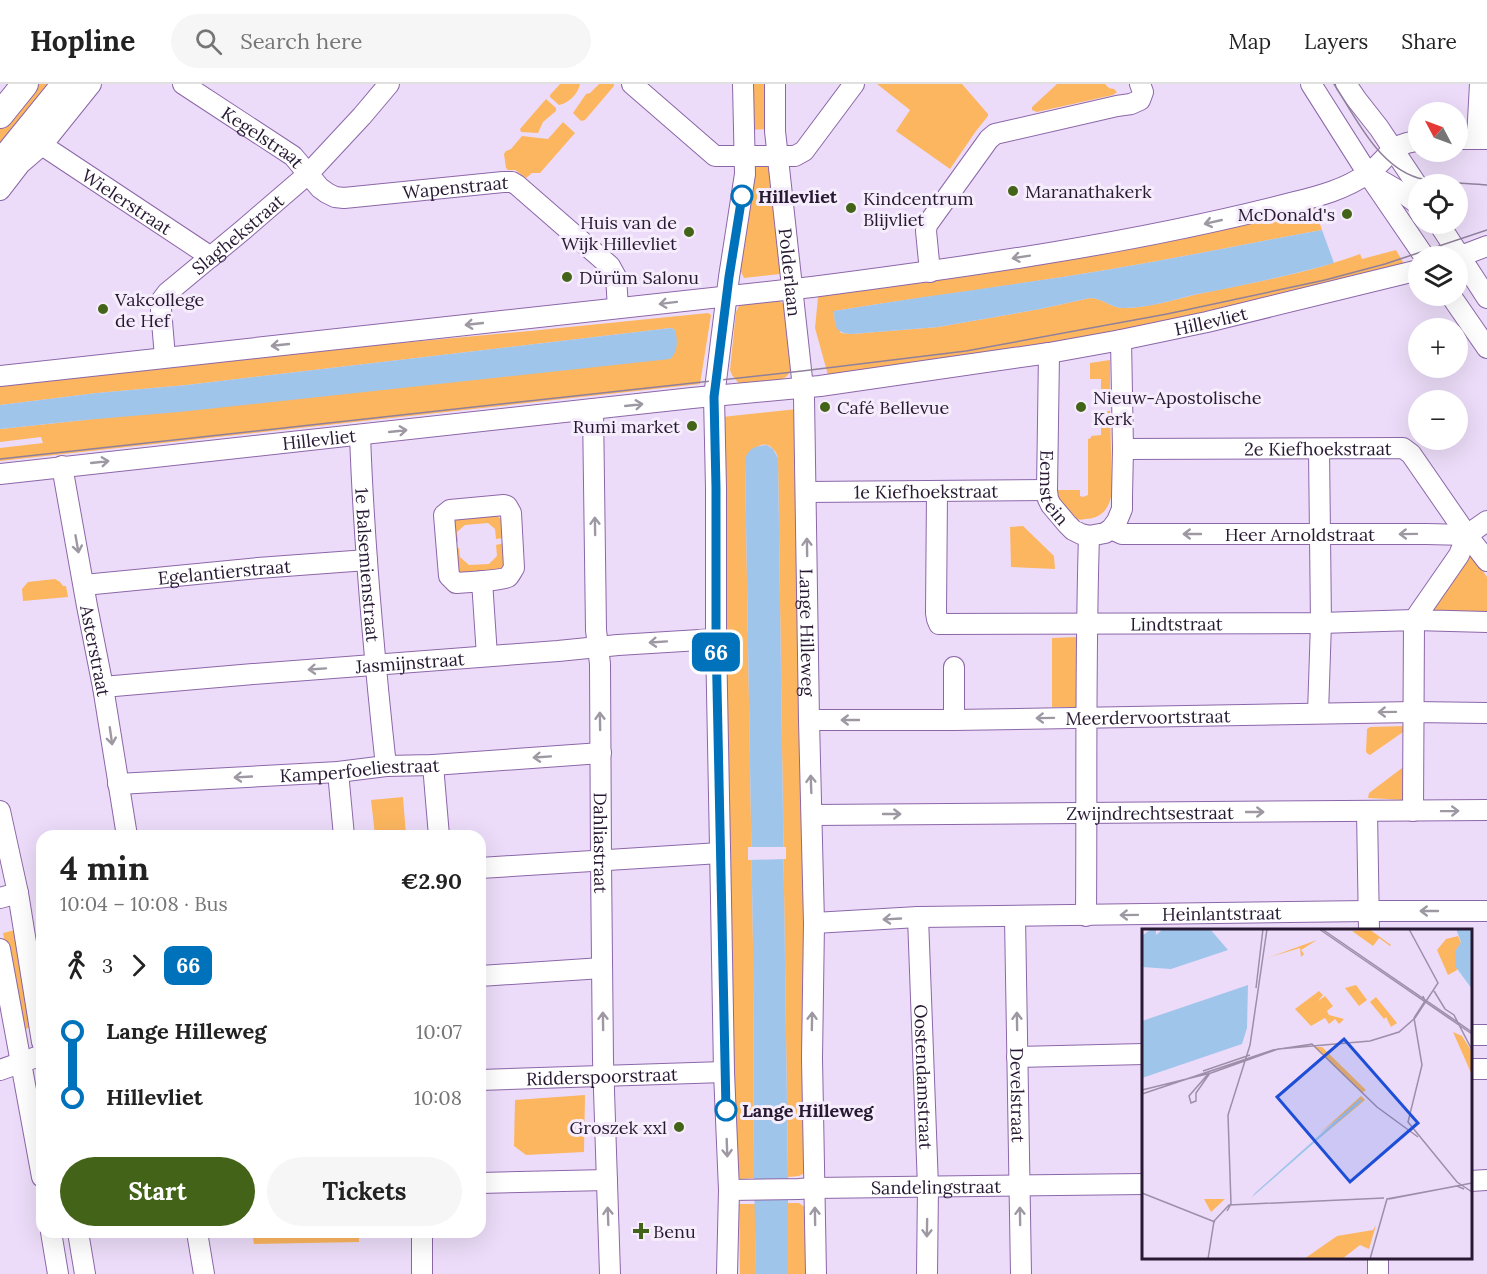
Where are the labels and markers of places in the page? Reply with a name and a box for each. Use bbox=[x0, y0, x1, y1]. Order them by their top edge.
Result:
place label: Maranathakerk bbox=[1025, 180, 1152, 203]
marker: Maranathakerk bbox=[1006, 184, 1020, 198]
marker: Hillevliet bbox=[731, 185, 753, 207]
place label: Hillevliet bbox=[758, 185, 838, 208]
place label: Kindcentrum Blijvliet bbox=[863, 187, 974, 231]
marker: Kindcentrum Blijvliet bbox=[844, 201, 858, 215]
place label: McDonald's bbox=[1237, 203, 1335, 226]
marker: McDonald's bbox=[1340, 207, 1354, 221]
place label: Huis van de Wijk Hillevliet bbox=[561, 211, 677, 255]
marker: Huis van de Wijk Hillevliet bbox=[682, 225, 696, 239]
place label: Dürüm Salonu bbox=[579, 266, 699, 289]
marker: Dürüm Salonu bbox=[560, 270, 574, 284]
place label: Vakcollege de Hef bbox=[114, 288, 205, 332]
marker: Vakcollege de Hef bbox=[96, 302, 110, 316]
place label: Nieuw-Apostolische Kerk bbox=[1093, 386, 1262, 430]
place label: Café Bellevue bbox=[837, 396, 950, 419]
marker: Café Bellevue bbox=[818, 400, 832, 414]
marker: Nieuw-Apostolische Kerk bbox=[1074, 400, 1088, 414]
place label: Rumi market bbox=[573, 415, 680, 438]
marker: Rumi market bbox=[685, 419, 699, 433]
marker: Lange Hilleweg bbox=[715, 1099, 737, 1121]
place label: Lange Hilleweg bbox=[742, 1099, 874, 1122]
place label: Groszek xxl bbox=[570, 1116, 667, 1139]
marker: Groszek xxl bbox=[672, 1120, 686, 1134]
place label: Benu bbox=[653, 1220, 696, 1243]
marker: Benu bbox=[634, 1224, 648, 1238]

